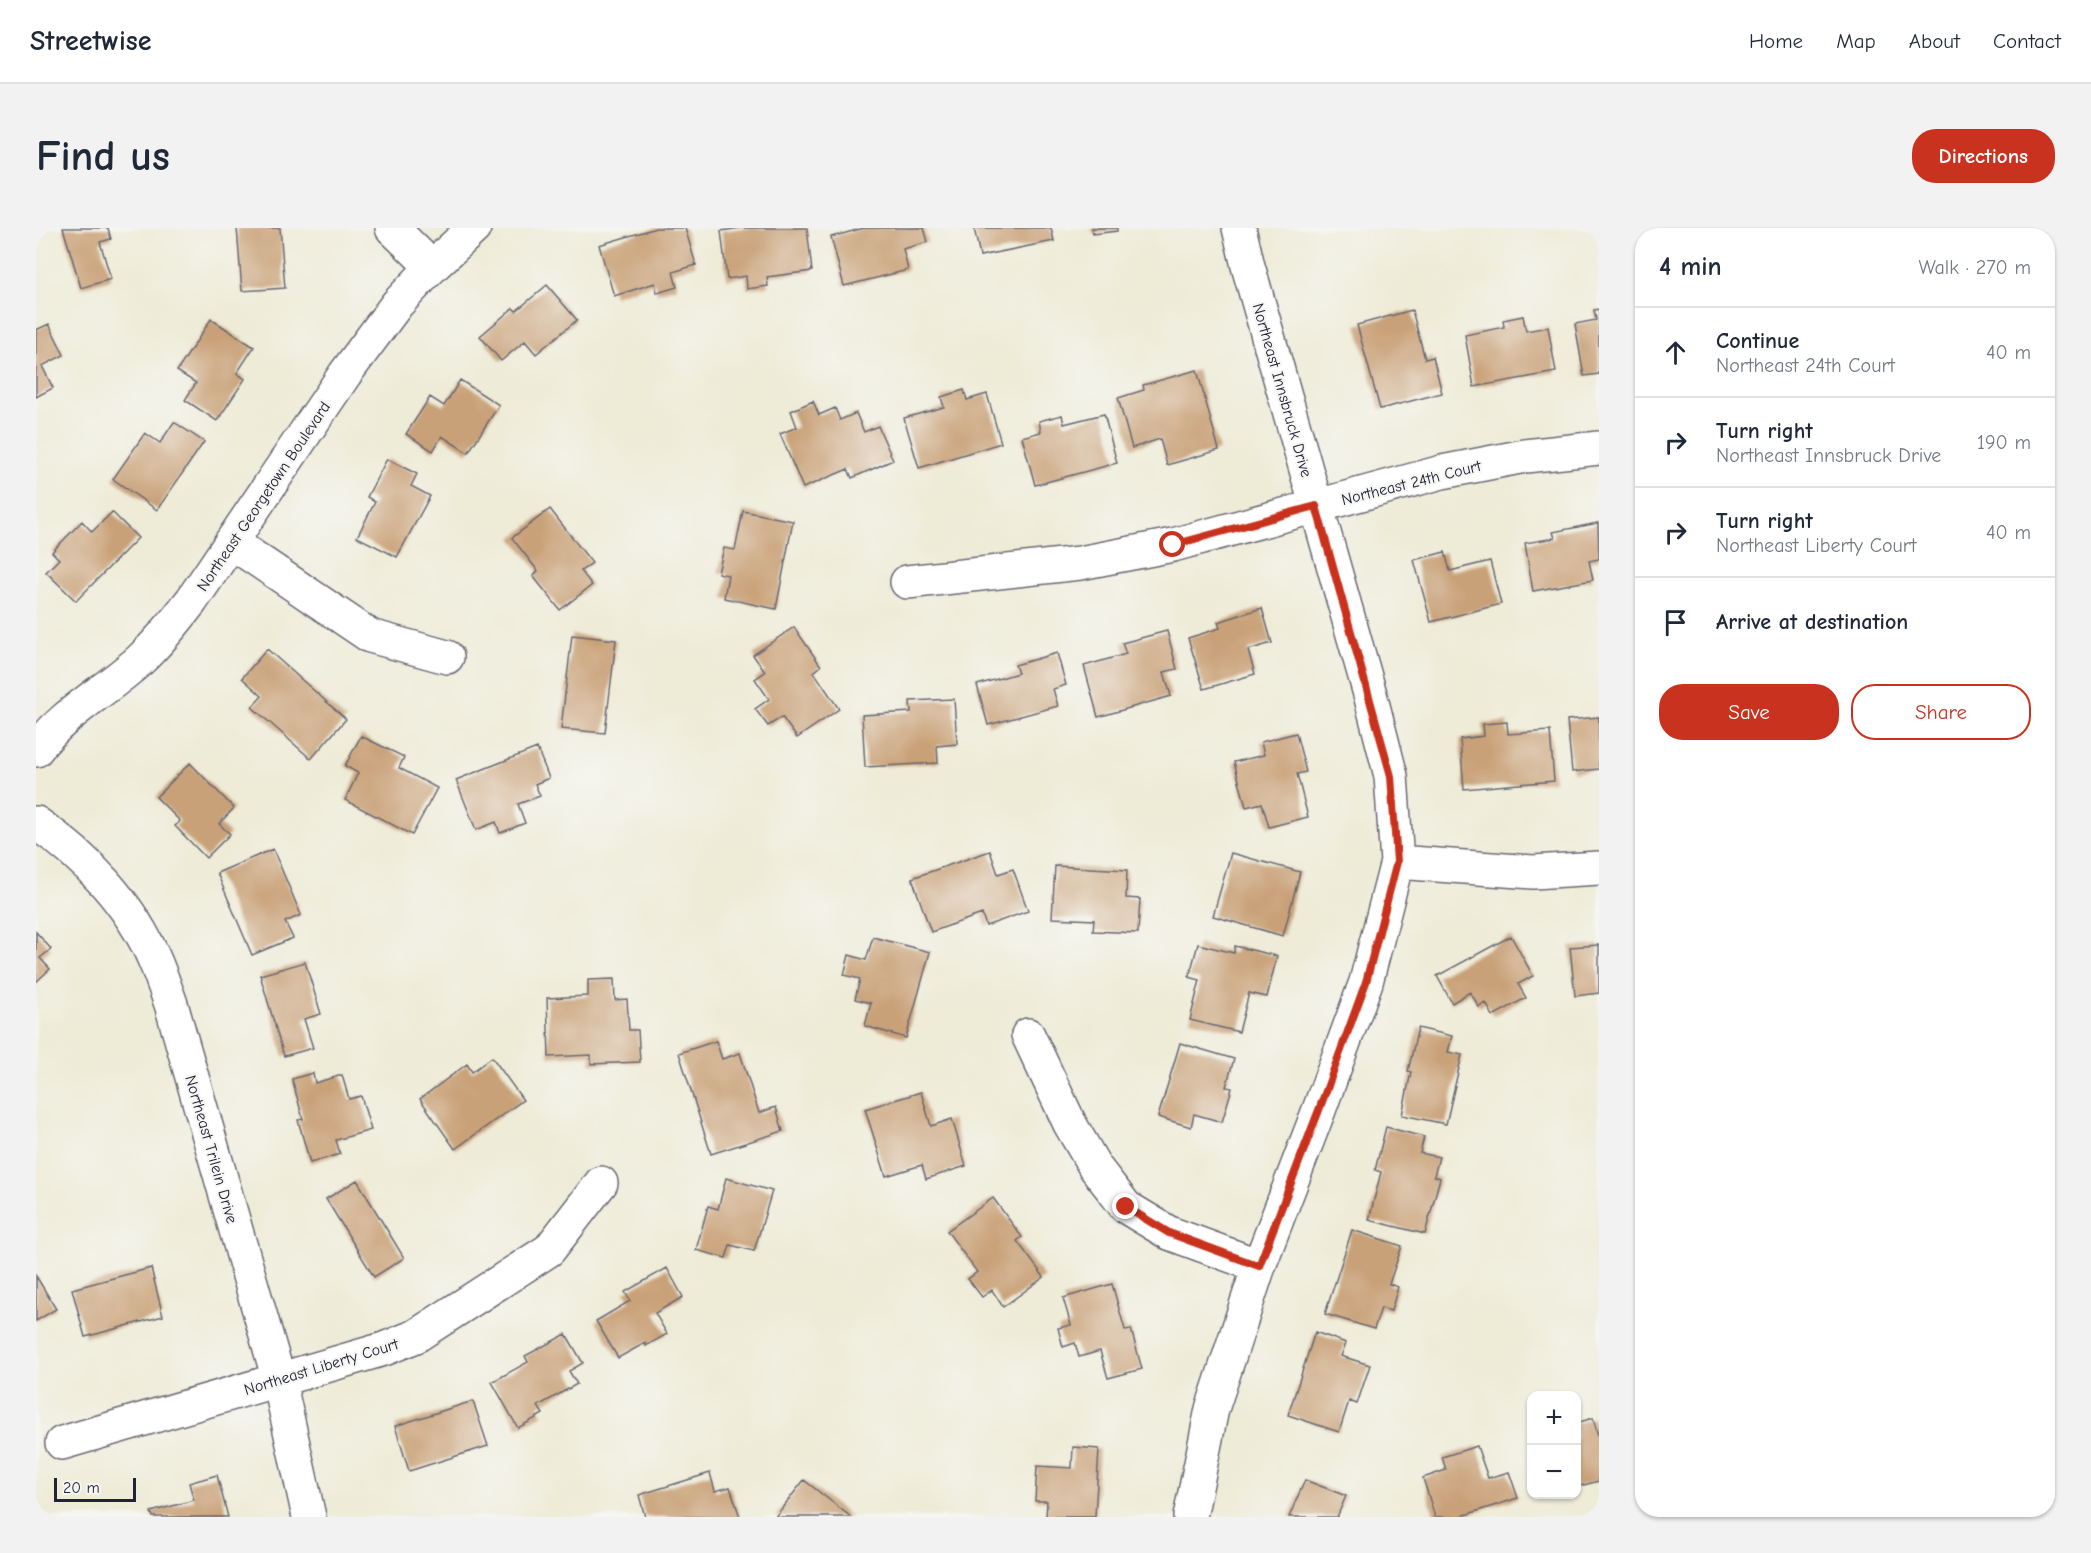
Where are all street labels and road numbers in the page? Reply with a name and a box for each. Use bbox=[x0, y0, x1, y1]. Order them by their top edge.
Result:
street label: Northeast Innsbruck Drive bbox=[1249, 301, 1316, 479]
street label: Northeast Georgetown Boulevard bbox=[193, 398, 334, 595]
street label: Northeast 24th Court bbox=[1340, 457, 1483, 509]
street label: Northeast Trilein Drive bbox=[181, 1073, 241, 1226]
street label: Northeast Liberty Court bbox=[242, 1335, 401, 1399]

